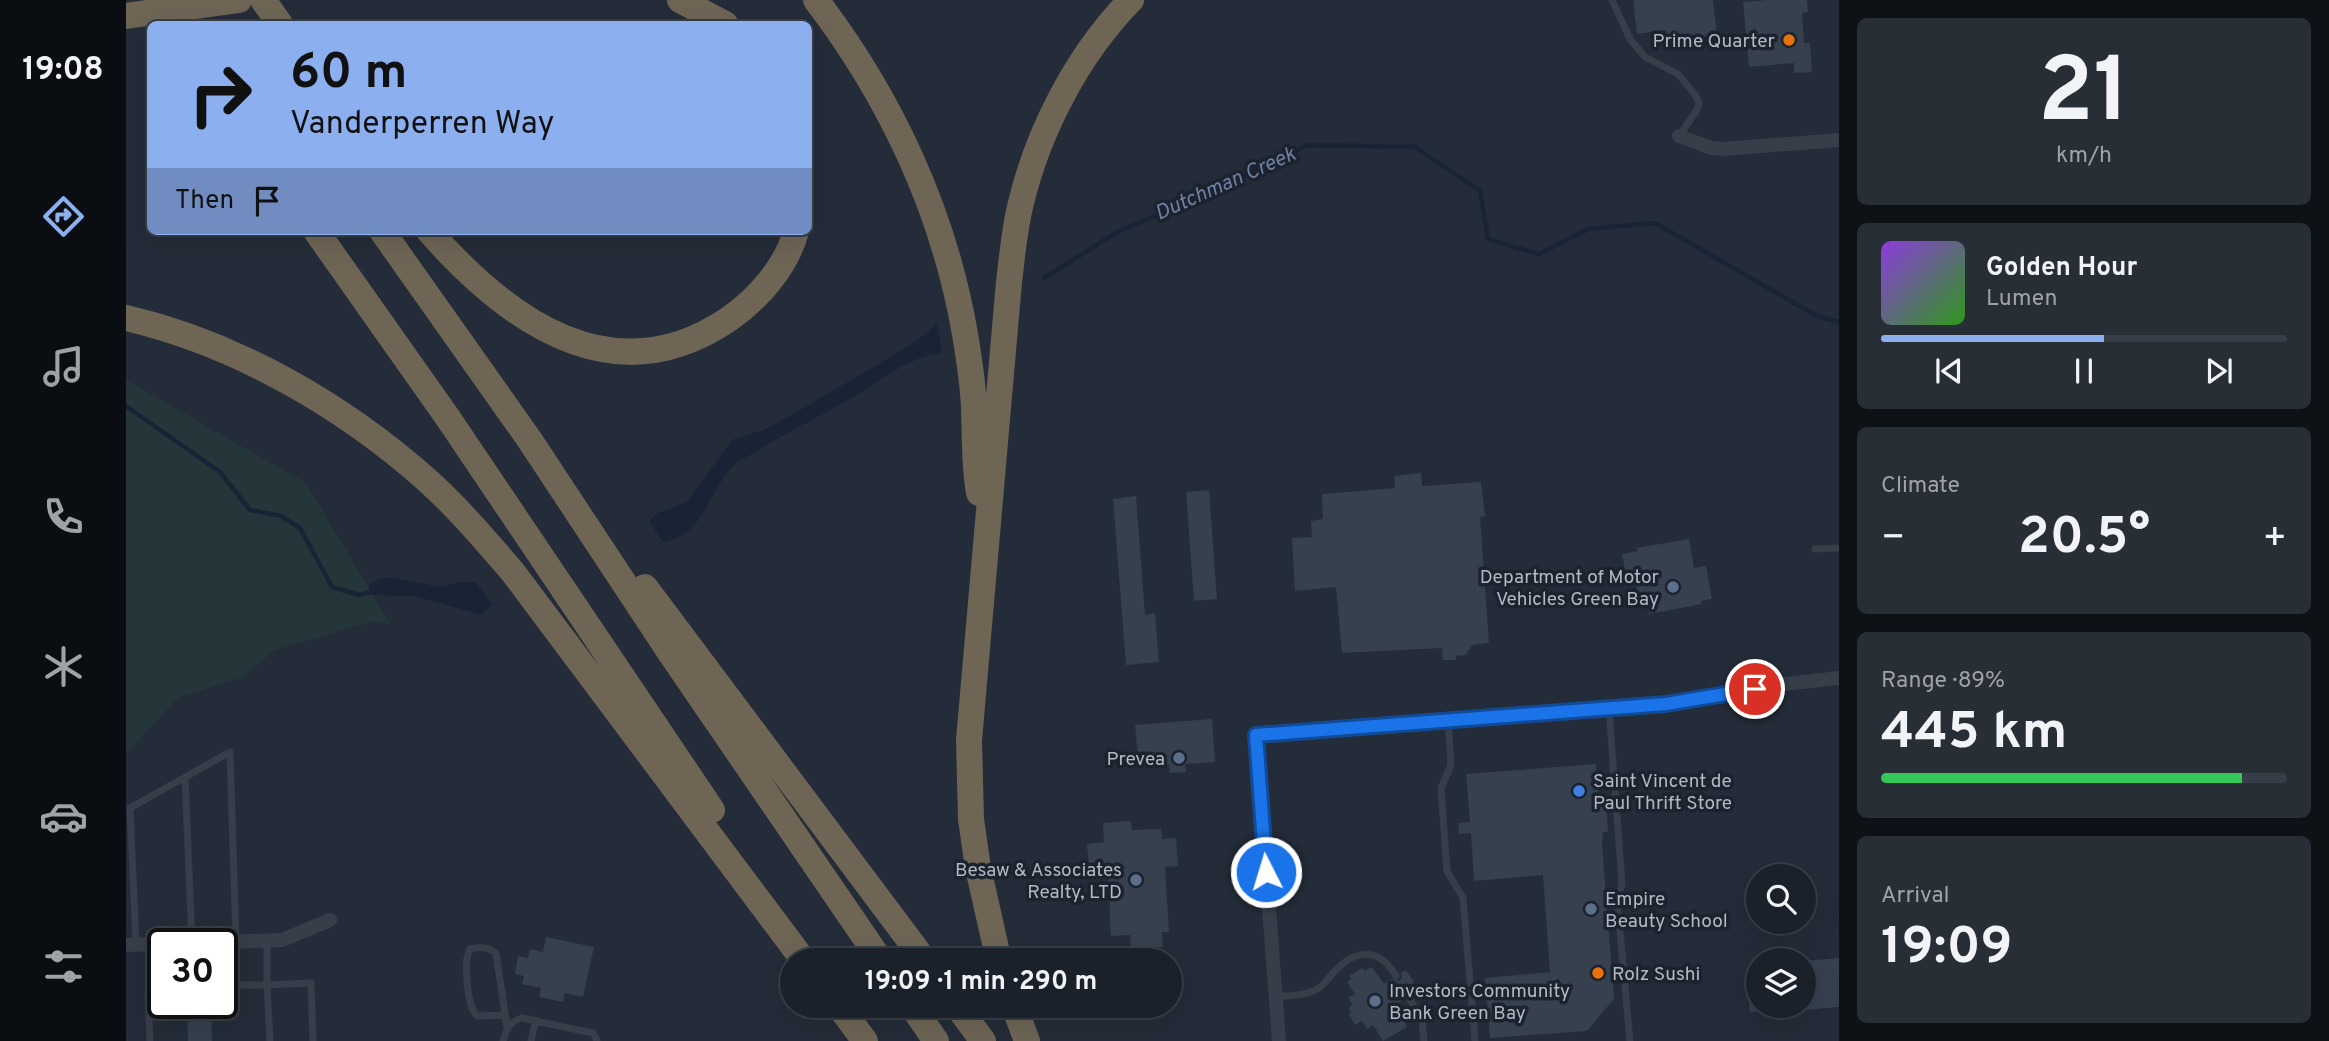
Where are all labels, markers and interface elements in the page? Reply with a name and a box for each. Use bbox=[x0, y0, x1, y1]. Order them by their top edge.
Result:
place label: Prime Quarter bbox=[1652, 30, 1776, 54]
marker: Prime Quarter bbox=[1781, 32, 1797, 48]
text: 21 bbox=[2038, 39, 2130, 154]
text: 60 m bbox=[290, 44, 408, 106]
icon: right bbox=[175, 49, 266, 140]
text: 19:08 bbox=[22, 51, 104, 91]
text: Vanderperren Way bbox=[290, 105, 554, 145]
water label: Dutchman Creek bbox=[1151, 141, 1301, 227]
text: km/h bbox=[2056, 142, 2112, 171]
icon: arrive bbox=[248, 182, 286, 220]
text: Then bbox=[175, 185, 234, 218]
icon: directions bbox=[39, 192, 88, 241]
text: Golden Hour bbox=[1986, 252, 2137, 285]
text: Lumen bbox=[1986, 285, 2057, 314]
icon: music bbox=[39, 342, 88, 391]
icon: previous bbox=[1930, 352, 1968, 390]
icon: pause bbox=[2065, 352, 2103, 390]
icon: next bbox=[2200, 352, 2238, 390]
text: Climate bbox=[1881, 472, 1960, 501]
icon: phone bbox=[39, 492, 88, 541]
text: 20.5° bbox=[2018, 506, 2150, 572]
text: − bbox=[1881, 515, 1906, 564]
text: + bbox=[2262, 515, 2287, 564]
place label: Department of Motor Vehicles Green Bay bbox=[1480, 566, 1660, 612]
marker: Department of Motor Vehicles Green Bay bbox=[1665, 579, 1681, 595]
icon: climate bbox=[39, 642, 88, 691]
pin bbox=[1725, 659, 1785, 719]
text: Range · 89% bbox=[1881, 667, 2005, 696]
icon: arrive bbox=[1736, 670, 1774, 708]
text: 445 km bbox=[1881, 701, 2067, 767]
place label: Prevea bbox=[1107, 748, 1165, 772]
marker: Prevea bbox=[1171, 750, 1187, 766]
place label: Saint Vincent de Paul Thrift Store bbox=[1593, 770, 1732, 816]
marker: Saint Vincent de Paul Thrift Store bbox=[1571, 783, 1587, 799]
icon: car bbox=[39, 792, 88, 841]
position arrow bbox=[1229, 835, 1303, 909]
place label: Besaw & Associates Realty, LTD bbox=[955, 859, 1122, 905]
map controls bbox=[1746, 864, 1816, 1018]
button: search bbox=[1746, 864, 1816, 934]
marker: Besaw & Associates Realty, LTD bbox=[1128, 872, 1144, 888]
text: Arrival bbox=[1881, 882, 1950, 911]
place label: Empire Beauty School bbox=[1605, 888, 1728, 934]
marker: Empire Beauty School bbox=[1583, 901, 1599, 917]
text: 19:09 bbox=[1881, 916, 2013, 982]
speed limit sign: 30 bbox=[147, 928, 238, 1019]
icon: filters bbox=[39, 942, 88, 991]
button: layers bbox=[1746, 948, 1816, 1018]
place label: Rolz Sushi bbox=[1612, 963, 1700, 987]
marker: Rolz Sushi bbox=[1590, 965, 1606, 981]
text: 19:09 · 1 min · 290 m bbox=[865, 966, 1097, 999]
place label: Investors Community Bank Green Bay bbox=[1389, 980, 1570, 1026]
marker: Investors Community Bank Green Bay bbox=[1367, 993, 1383, 1009]

